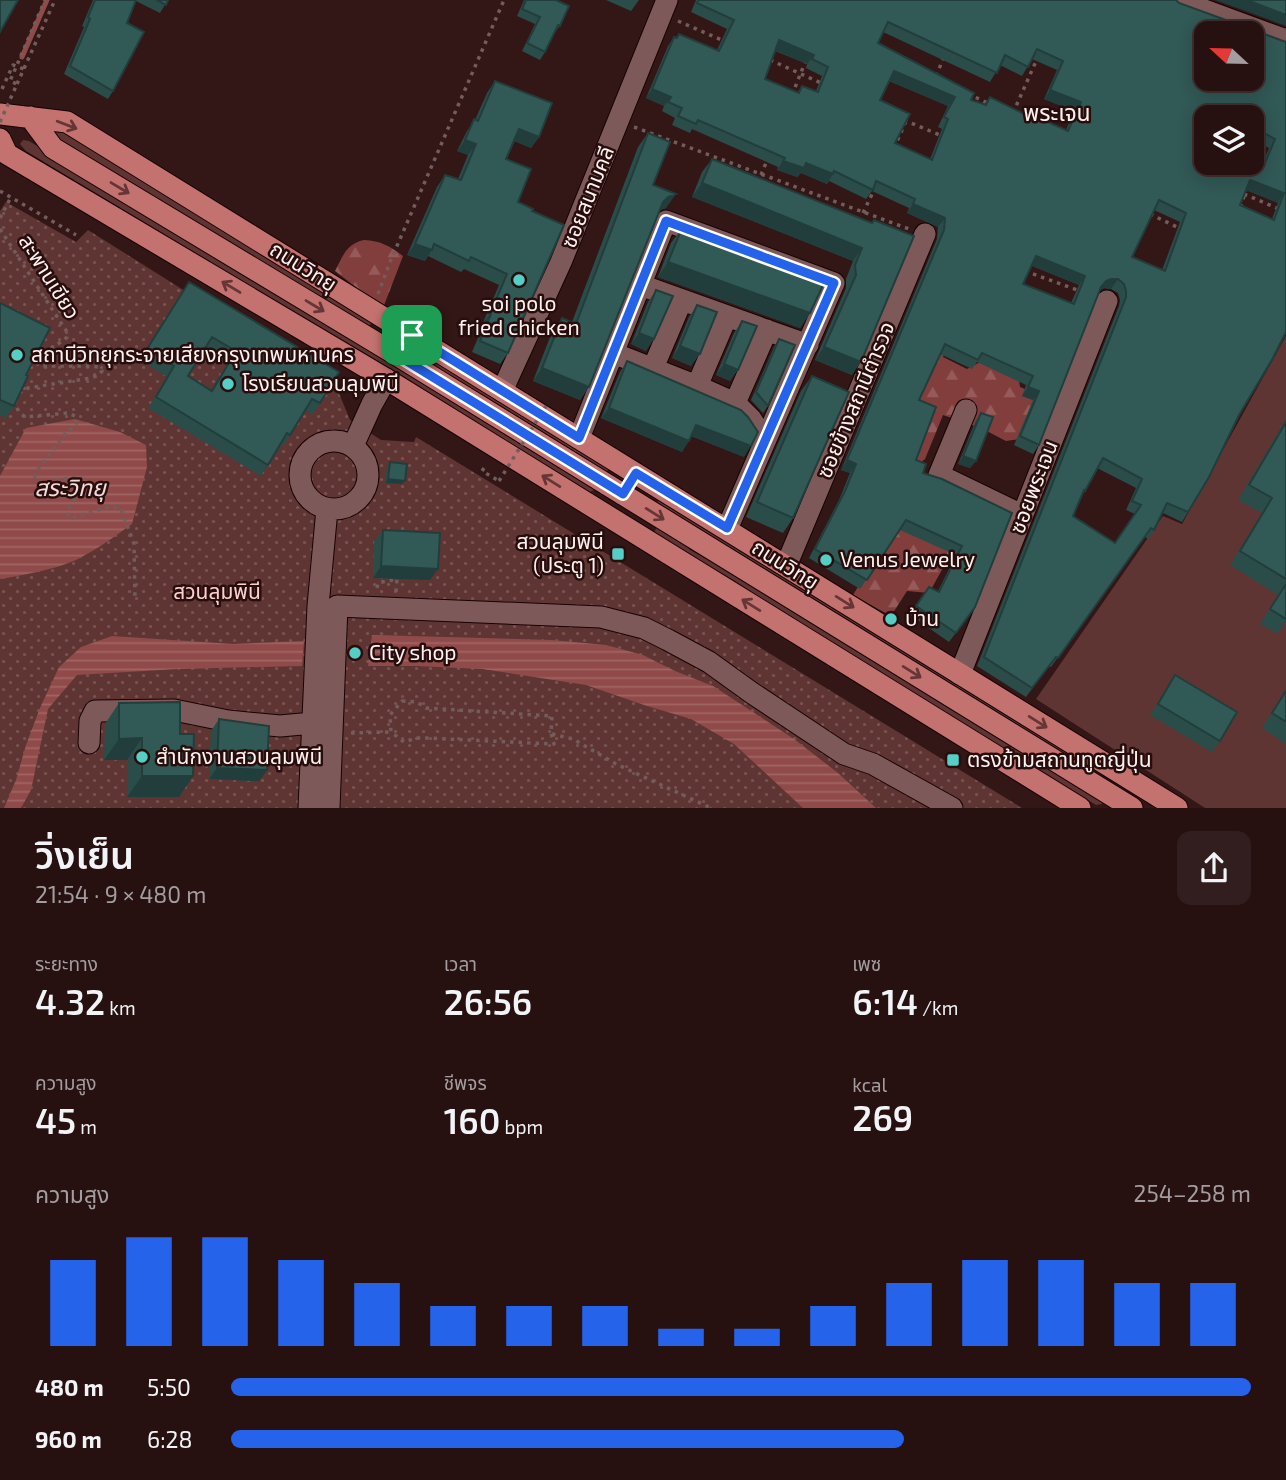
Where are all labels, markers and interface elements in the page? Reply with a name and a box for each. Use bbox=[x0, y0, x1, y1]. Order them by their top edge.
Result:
north arrow bbox=[1194, 21, 1264, 91]
map controls bbox=[1194, 21, 1264, 175]
district label: พระเจน bbox=[1023, 98, 1091, 126]
button: layers bbox=[1194, 105, 1264, 175]
one-way arrow bbox=[56, 119, 77, 132]
street label: ซอยสนามคลี bbox=[555, 142, 618, 251]
one-way arrow bbox=[110, 182, 130, 196]
street label: สะพานเขียว bbox=[14, 229, 86, 323]
street label: ถนนวิทยุ bbox=[265, 236, 342, 298]
marker: soi polo fried chicken bbox=[511, 272, 527, 288]
one-way arrow bbox=[221, 280, 241, 294]
place label: soi polo fried chicken bbox=[458, 290, 580, 339]
one-way arrow bbox=[305, 299, 325, 313]
pin bbox=[382, 305, 442, 365]
icon: arrive bbox=[393, 316, 431, 354]
street label: ซอยข้างสถานีตำรวจ bbox=[810, 318, 899, 481]
place label: สถานีวิทยุกระจายเสียงกรุงเทพมหานคร bbox=[31, 341, 354, 368]
marker: สถานีวิทยุกระจายเสียงกรุงเทพมหานคร bbox=[9, 347, 25, 363]
place label: โรงเรียนสวนลุมพินี bbox=[242, 370, 399, 397]
marker: โรงเรียนสวนลุมพินี bbox=[220, 376, 236, 392]
street label: ซอยพระเจน bbox=[1003, 436, 1062, 537]
water label: สระวิทยุ bbox=[34, 473, 107, 502]
one-way arrow bbox=[541, 474, 561, 488]
one-way arrow bbox=[645, 508, 665, 522]
place label: สวนลุมพินี (ประตู 1) bbox=[516, 528, 604, 579]
street label: ถนนวิทยุ bbox=[747, 534, 824, 596]
marker: สวนลุมพินี (ประตู 1) bbox=[610, 546, 626, 562]
place label: Venus Jewelry bbox=[840, 546, 975, 571]
marker: Venus Jewelry bbox=[818, 552, 834, 568]
park label: สวนลุมพินี bbox=[173, 578, 261, 605]
one-way arrow bbox=[834, 596, 854, 610]
one-way arrow bbox=[742, 597, 762, 611]
place label: บ้าน bbox=[905, 605, 939, 630]
marker: บ้าน bbox=[883, 611, 899, 627]
place label: City shop bbox=[369, 639, 457, 664]
marker: City shop bbox=[347, 645, 363, 661]
one-way arrow bbox=[901, 666, 921, 680]
one-way arrow bbox=[1028, 716, 1048, 730]
place label: สำนักงานสวนลุมพินี bbox=[156, 743, 322, 770]
place label: ตรงข้ามสถานทูตญี่ปุ่น bbox=[967, 745, 1152, 773]
marker: สำนักงานสวนลุมพินี bbox=[134, 749, 150, 765]
marker: ตรงข้ามสถานทูตญี่ปุ่น bbox=[945, 752, 961, 768]
text: วิ่งเย็น bbox=[35, 831, 134, 877]
button: share bbox=[1177, 831, 1251, 905]
text: 21:54 · 9 × 480 m bbox=[35, 880, 206, 908]
text: ระยะทาง bbox=[35, 952, 98, 975]
text: เวลา bbox=[444, 952, 477, 975]
text: เพซ bbox=[852, 952, 881, 975]
text: 4.32 bbox=[35, 980, 105, 1022]
text: 26:56 bbox=[444, 980, 532, 1022]
text: 6:14 bbox=[852, 980, 918, 1022]
text: km bbox=[105, 996, 136, 1019]
text: /km bbox=[918, 996, 958, 1019]
text: ความสูง bbox=[35, 1071, 96, 1094]
text: ชีพจร bbox=[444, 1071, 487, 1094]
text: kcal bbox=[852, 1073, 887, 1096]
text: 269 bbox=[852, 1096, 913, 1138]
text: 45 bbox=[35, 1099, 76, 1141]
text: 160 bbox=[444, 1099, 500, 1141]
text: m bbox=[76, 1115, 97, 1138]
text: bpm bbox=[500, 1115, 543, 1138]
text: 254–258 m bbox=[1133, 1179, 1251, 1207]
text: ความสูง bbox=[35, 1180, 109, 1208]
text: 480 m bbox=[35, 1373, 104, 1401]
text: 5:50 bbox=[147, 1373, 191, 1401]
text: 960 m bbox=[35, 1425, 102, 1453]
text: 6:28 bbox=[147, 1425, 192, 1453]

